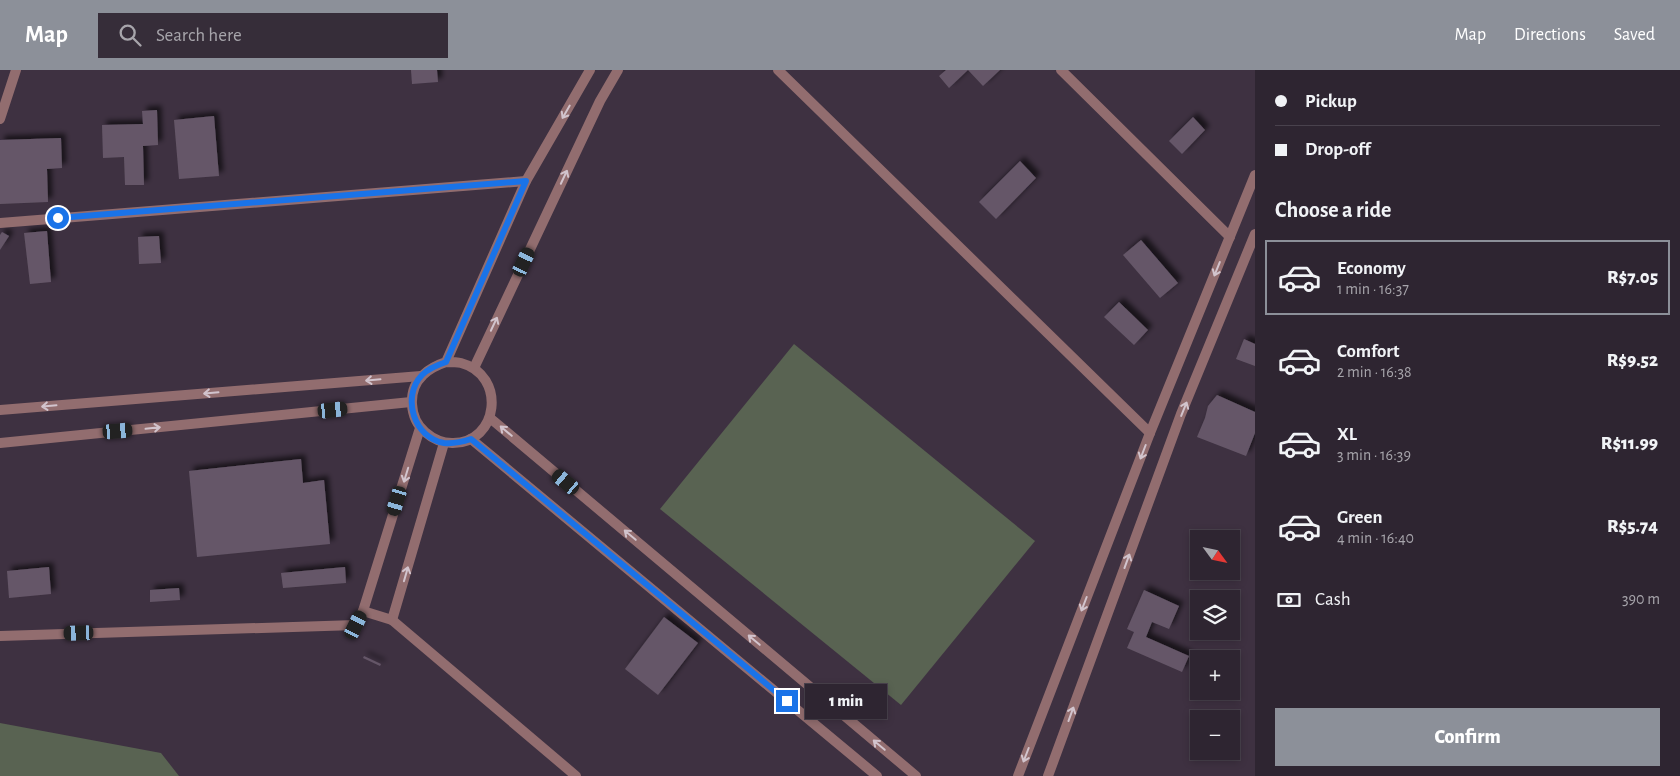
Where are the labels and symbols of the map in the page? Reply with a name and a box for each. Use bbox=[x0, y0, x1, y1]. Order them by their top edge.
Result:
one-way arrow bbox=[561, 105, 571, 120]
one-way arrow bbox=[560, 170, 569, 185]
route start bbox=[47, 207, 69, 229]
car bbox=[510, 245, 537, 279]
one-way arrow bbox=[1212, 261, 1221, 276]
one-way arrow bbox=[490, 317, 500, 332]
one-way arrow bbox=[365, 375, 381, 384]
one-way arrow bbox=[203, 388, 219, 397]
one-way arrow bbox=[41, 401, 57, 410]
car bbox=[317, 401, 348, 419]
one-way arrow bbox=[1179, 402, 1189, 417]
car bbox=[102, 422, 133, 440]
one-way arrow bbox=[145, 423, 161, 432]
one-way arrow bbox=[499, 425, 512, 437]
one-way arrow bbox=[1138, 444, 1147, 459]
one-way arrow bbox=[400, 466, 410, 482]
car bbox=[549, 467, 582, 497]
car bbox=[385, 484, 408, 518]
one-way arrow bbox=[624, 530, 637, 541]
north arrow bbox=[1190, 530, 1240, 580]
one-way arrow bbox=[1123, 554, 1132, 570]
one-way arrow bbox=[401, 566, 411, 582]
one-way arrow bbox=[1079, 595, 1088, 611]
car bbox=[342, 608, 369, 642]
car bbox=[63, 625, 94, 641]
one-way arrow bbox=[748, 634, 761, 646]
callout: 1 min bbox=[804, 684, 887, 718]
route end bbox=[776, 690, 798, 712]
one-way arrow bbox=[1067, 707, 1076, 722]
one-way arrow bbox=[872, 739, 885, 750]
one-way arrow bbox=[1020, 747, 1030, 762]

